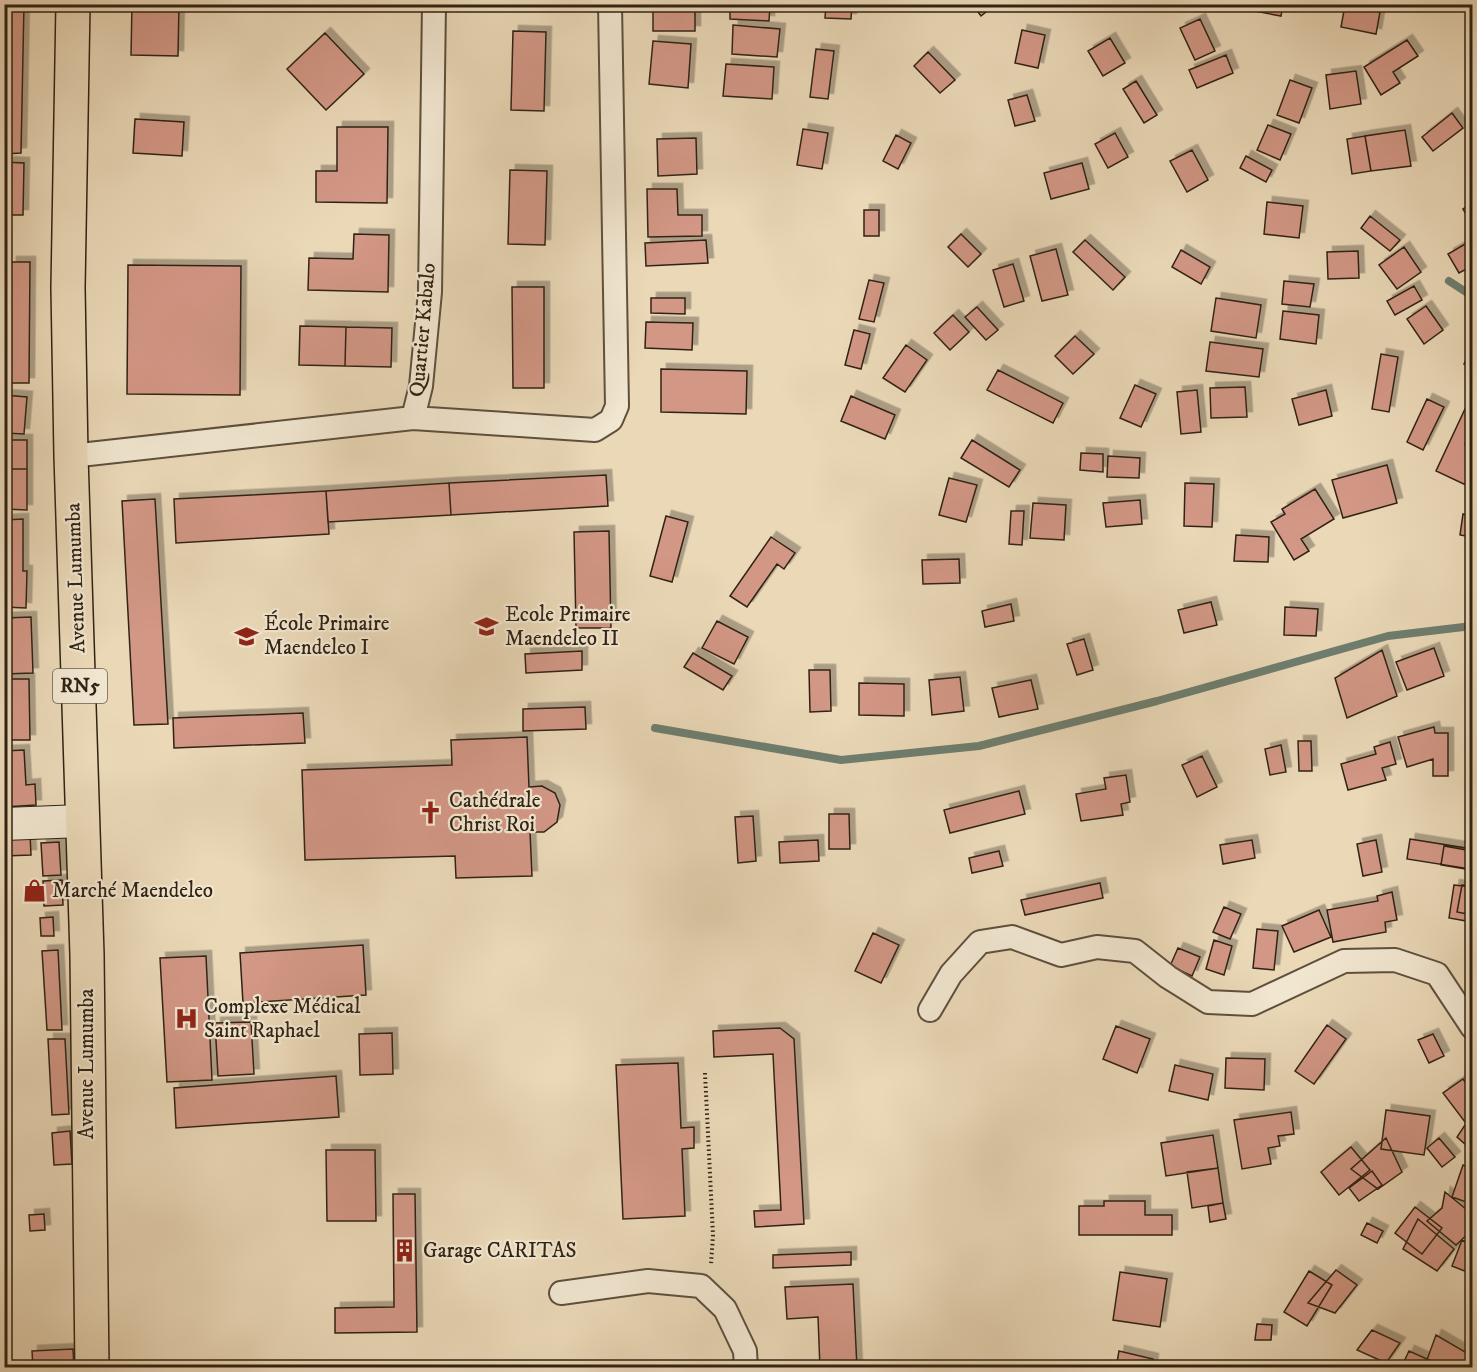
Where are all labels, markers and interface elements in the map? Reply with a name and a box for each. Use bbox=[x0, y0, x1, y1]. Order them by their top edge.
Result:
street label: Quartier Kabalo bbox=[404, 262, 442, 398]
street label: Avenue Lumumba bbox=[60, 502, 92, 654]
place label: Ecole Primaire Maendeleo II bbox=[505, 602, 631, 652]
place label: École Primaire Maendeleo I bbox=[264, 610, 390, 661]
school or university icon: Ecole Primaire Maendeleo II bbox=[474, 614, 500, 640]
school or university icon: École Primaire Maendeleo I bbox=[233, 623, 259, 649]
road number: RN5 bbox=[53, 669, 107, 703]
place label: Cathédrale Christ Roi bbox=[449, 788, 541, 838]
church icon: Cathédrale Christ Roi bbox=[418, 800, 444, 826]
shop icon: Marché Maendeleo bbox=[21, 878, 47, 904]
place label: Marché Maendeleo bbox=[52, 878, 213, 904]
street label: Avenue Lumumba bbox=[74, 989, 100, 1139]
place label: Complexe Médical Saint Raphael bbox=[204, 994, 361, 1044]
hospital icon: Complexe Médical Saint Raphael bbox=[173, 1006, 199, 1032]
building icon: Garage CARITAS bbox=[392, 1238, 418, 1264]
place label: Garage CARITAS bbox=[423, 1238, 576, 1264]

